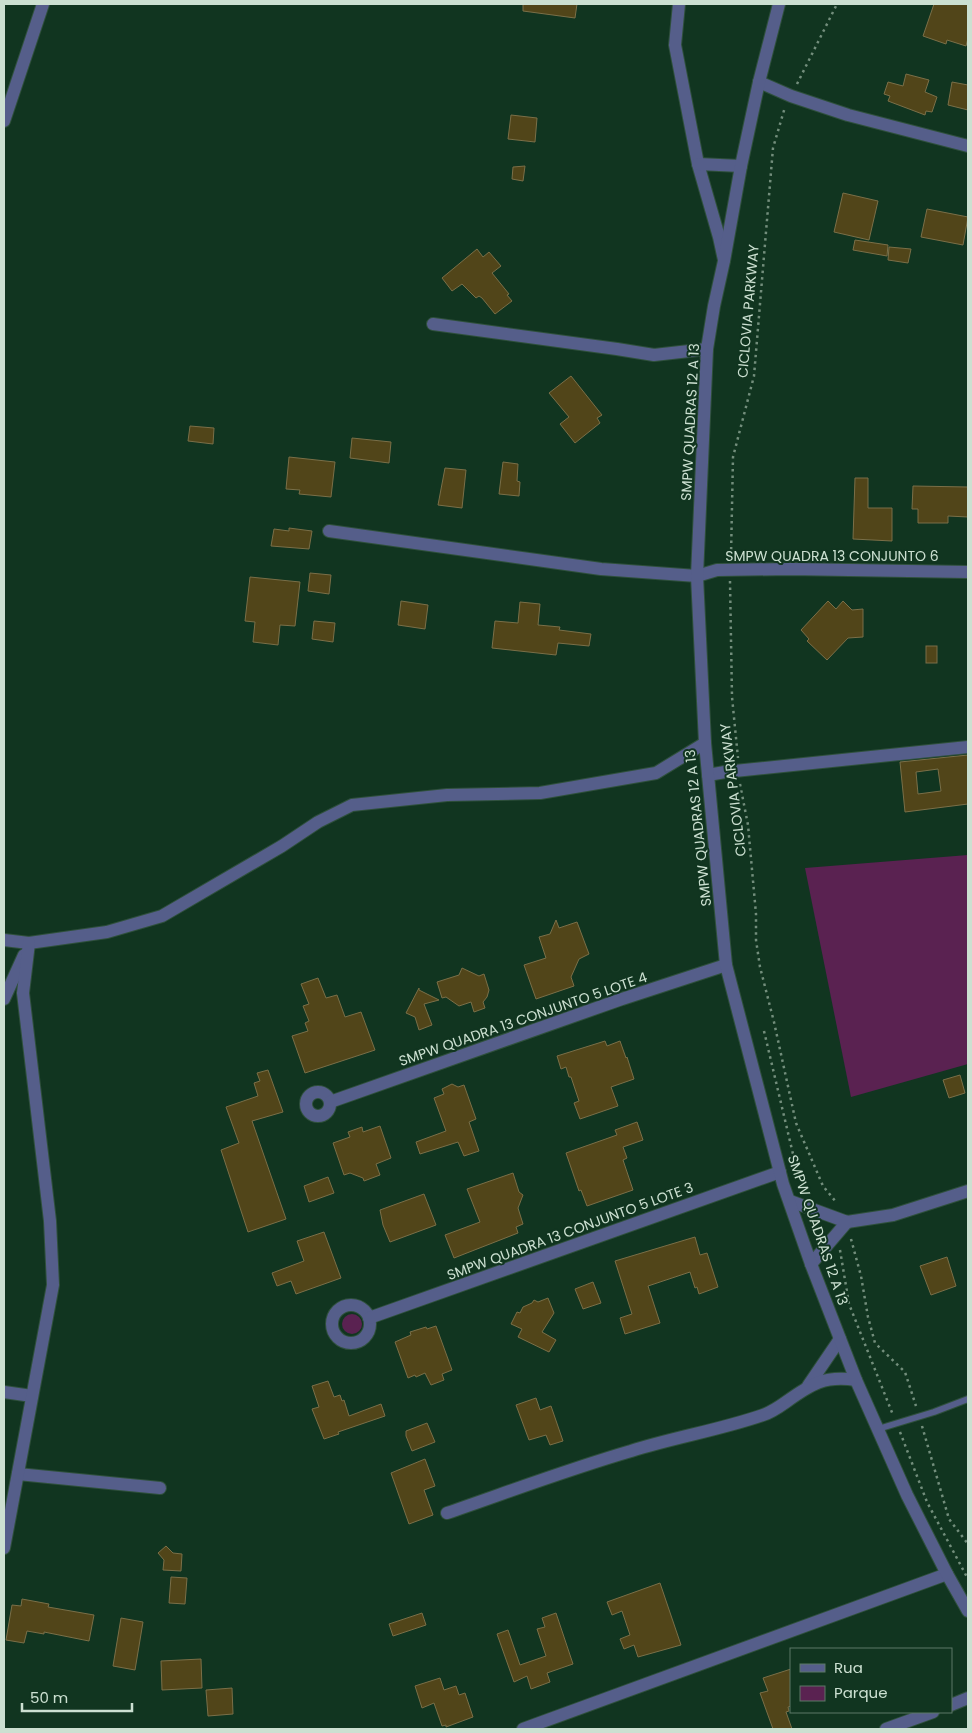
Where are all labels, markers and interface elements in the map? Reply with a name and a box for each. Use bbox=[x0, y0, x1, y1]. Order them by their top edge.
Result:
street label: CICLOVIA PARKWAY bbox=[732, 243, 764, 379]
street label: SMPW QUADRAS 12 A 13 bbox=[676, 343, 704, 501]
street label: SMPW QUADRA 13 CONJUNTO 6 bbox=[725, 546, 939, 566]
street label: CICLOVIA PARKWAY bbox=[715, 722, 751, 858]
street label: SMPW QUADRAS 12 A 13 bbox=[680, 749, 716, 907]
street label: SMPW QUADRA 13 CONJUNTO 5 LOTE 4 bbox=[396, 967, 650, 1071]
street label: SMPW QUADRAS 12 A 13 bbox=[783, 1152, 853, 1308]
street label: SMPW QUADRA 13 CONJUNTO 5 LOTE 3 bbox=[444, 1177, 696, 1285]
legend bbox=[790, 1648, 952, 1713]
text: Rua bbox=[834, 1657, 863, 1678]
scale bar bbox=[22, 1680, 132, 1712]
text: Parque bbox=[834, 1682, 887, 1703]
text: 50 m bbox=[30, 1687, 68, 1708]

